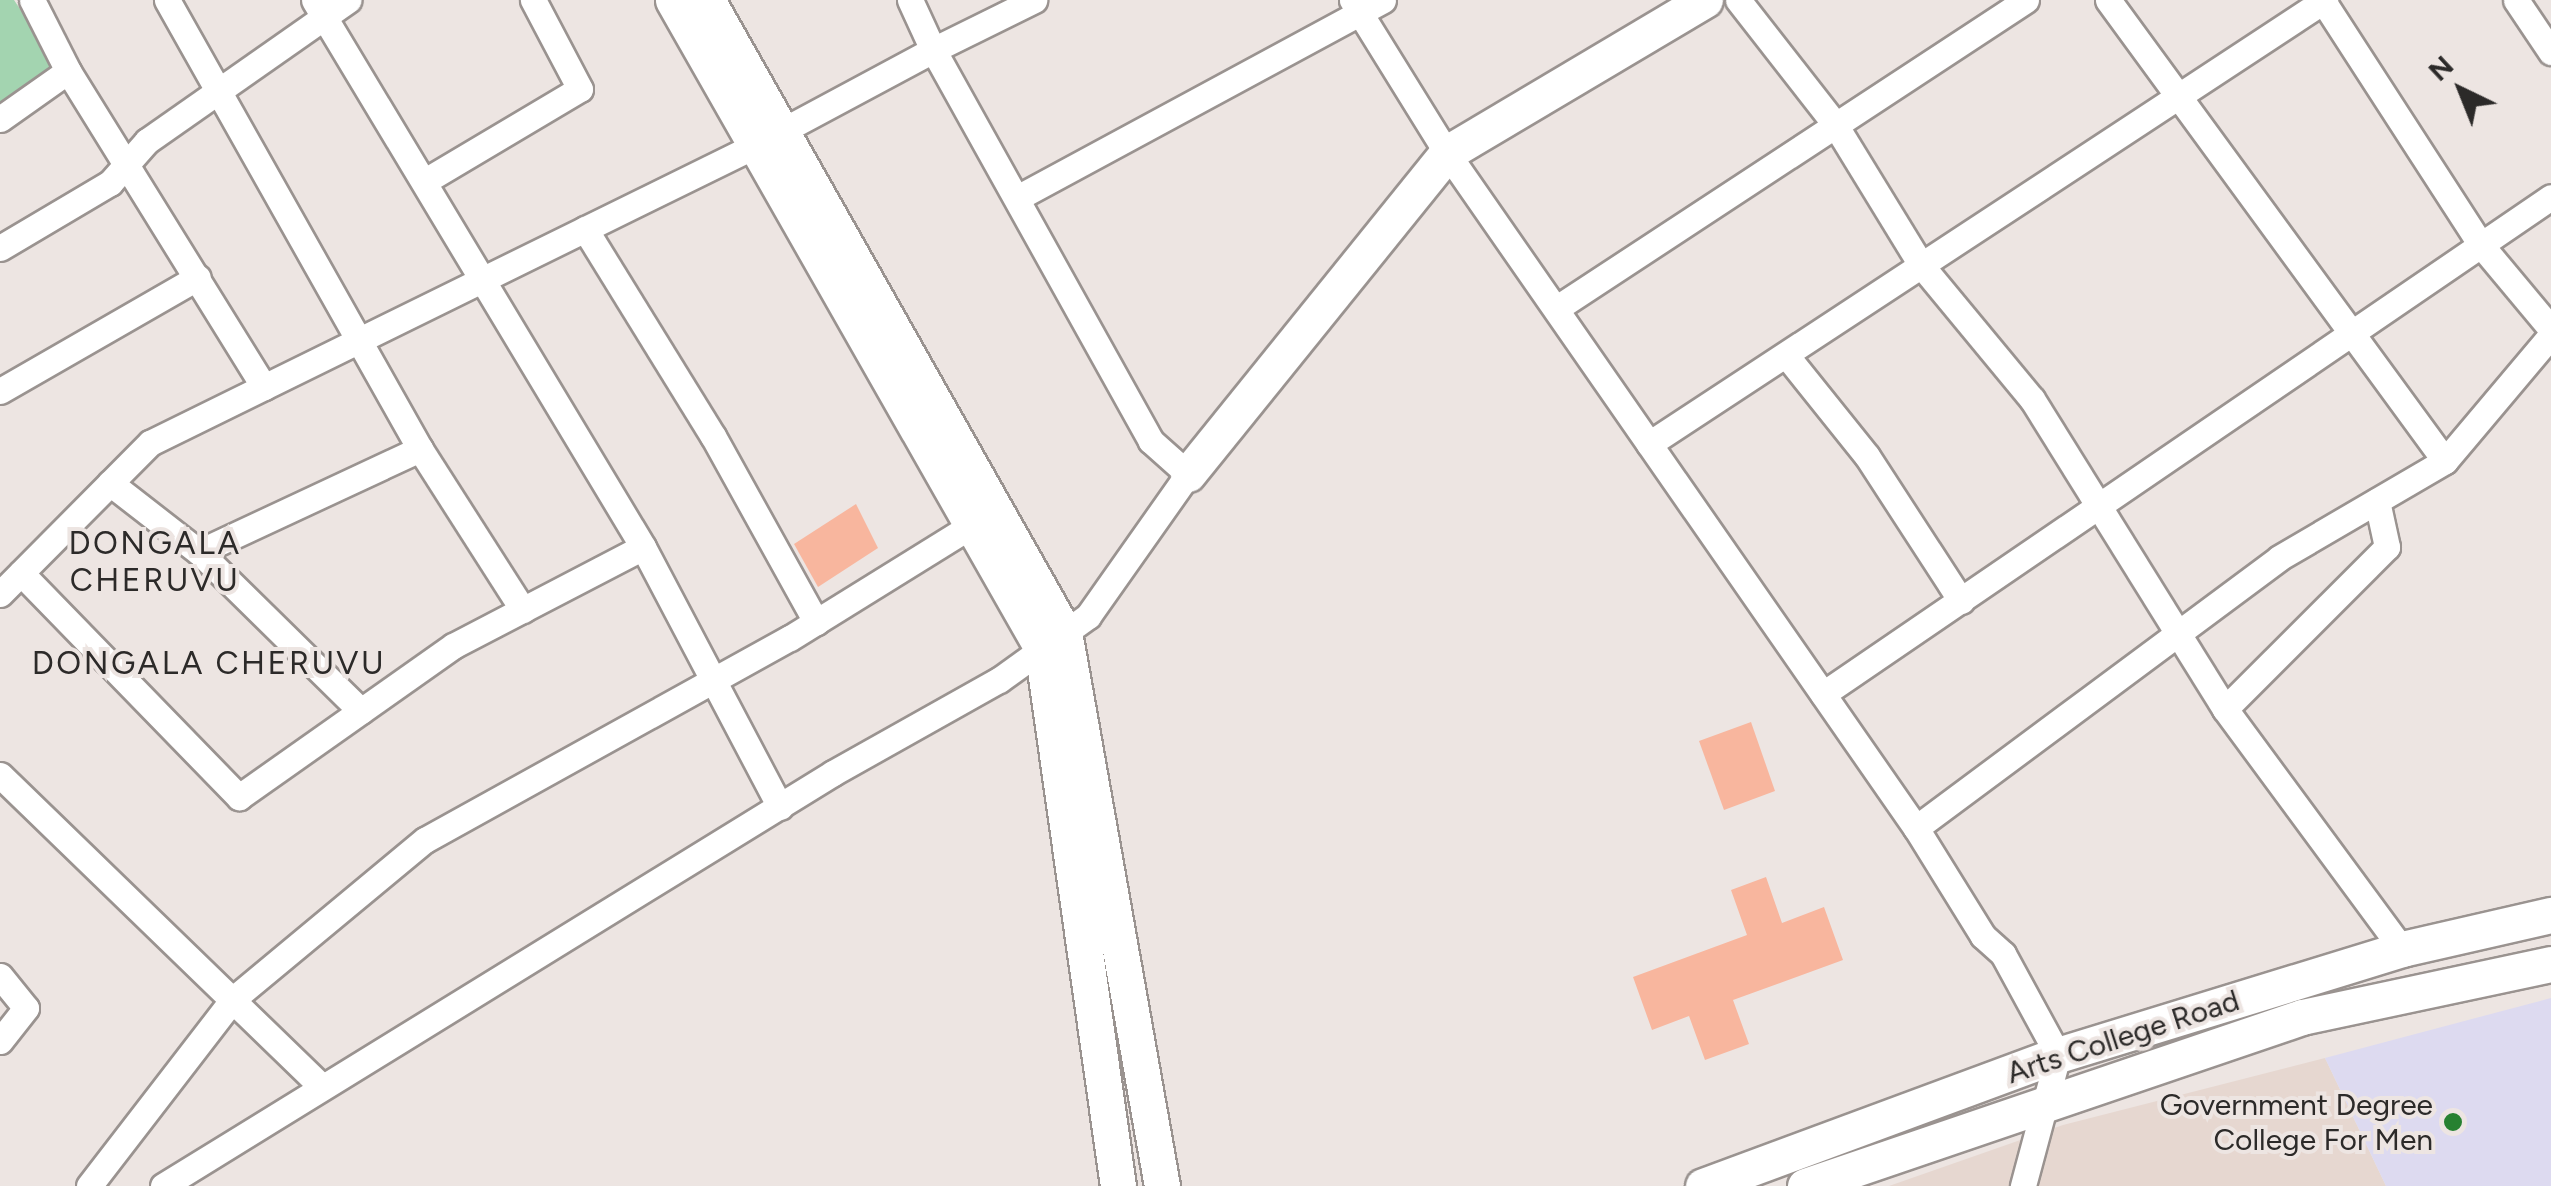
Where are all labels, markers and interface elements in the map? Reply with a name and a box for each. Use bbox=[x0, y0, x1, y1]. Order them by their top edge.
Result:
north arrow bbox=[2411, 40, 2511, 140]
text: N bbox=[2421, 48, 2460, 88]
district label: DONGALA CHERUVU bbox=[68, 525, 242, 600]
district label: DONGALA CHERUVU bbox=[32, 644, 386, 682]
street label: Arts College Road bbox=[2002, 982, 2244, 1092]
place label: Government Degree College For Men bbox=[2160, 1087, 2433, 1158]
marker: Government Degree College For Men bbox=[2442, 1111, 2464, 1133]

